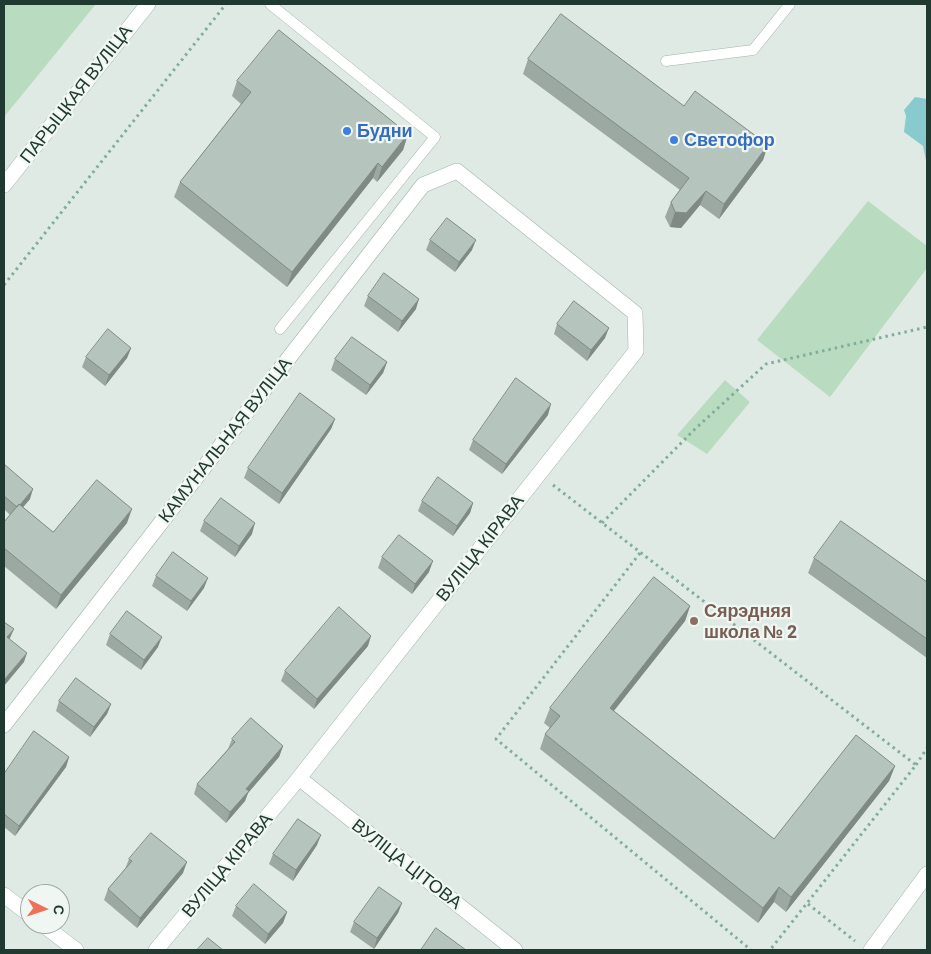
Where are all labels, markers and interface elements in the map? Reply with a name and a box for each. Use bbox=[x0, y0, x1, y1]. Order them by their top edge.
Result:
street label: ПАРЫЦКАЯ ВУЛІЦА bbox=[15, 21, 137, 167]
place label: Будни bbox=[357, 120, 413, 142]
marker: Будни bbox=[341, 125, 353, 137]
place label: Светофор bbox=[684, 129, 775, 151]
marker: Светофор bbox=[668, 134, 680, 146]
street label: КАМУНАЛЬНАЯ ВУЛІЦА bbox=[154, 353, 296, 527]
street label: ВУЛІЦА КІРАВА bbox=[432, 490, 528, 606]
place label: Сярэдняя школа № 2 bbox=[704, 600, 797, 642]
marker: Сярэдняя школа № 2 bbox=[688, 615, 700, 627]
street label: ВУЛІЦА КІРАВА bbox=[177, 808, 277, 922]
street label: ВУЛІЦА ЦІТОВА bbox=[348, 814, 466, 914]
north arrow bbox=[20, 884, 70, 934]
text: С bbox=[51, 904, 68, 916]

